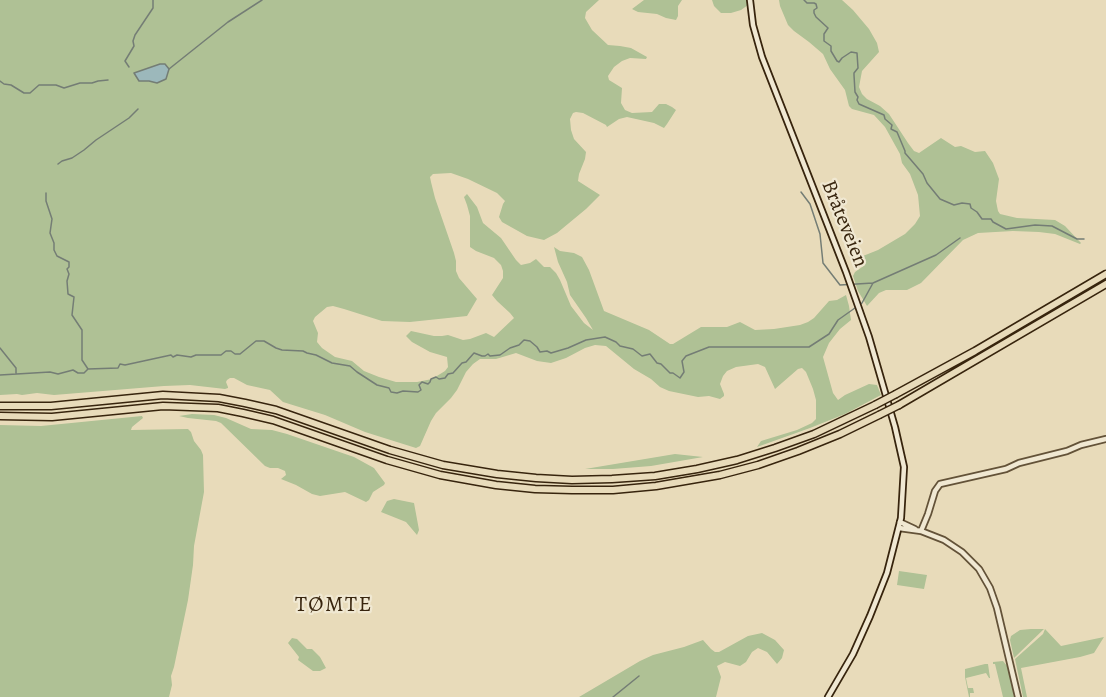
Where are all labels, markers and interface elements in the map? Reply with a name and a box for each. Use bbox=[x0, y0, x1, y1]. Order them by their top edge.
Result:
street label: Bråteveien bbox=[815, 177, 873, 271]
district label: TØMTE bbox=[295, 593, 373, 619]

